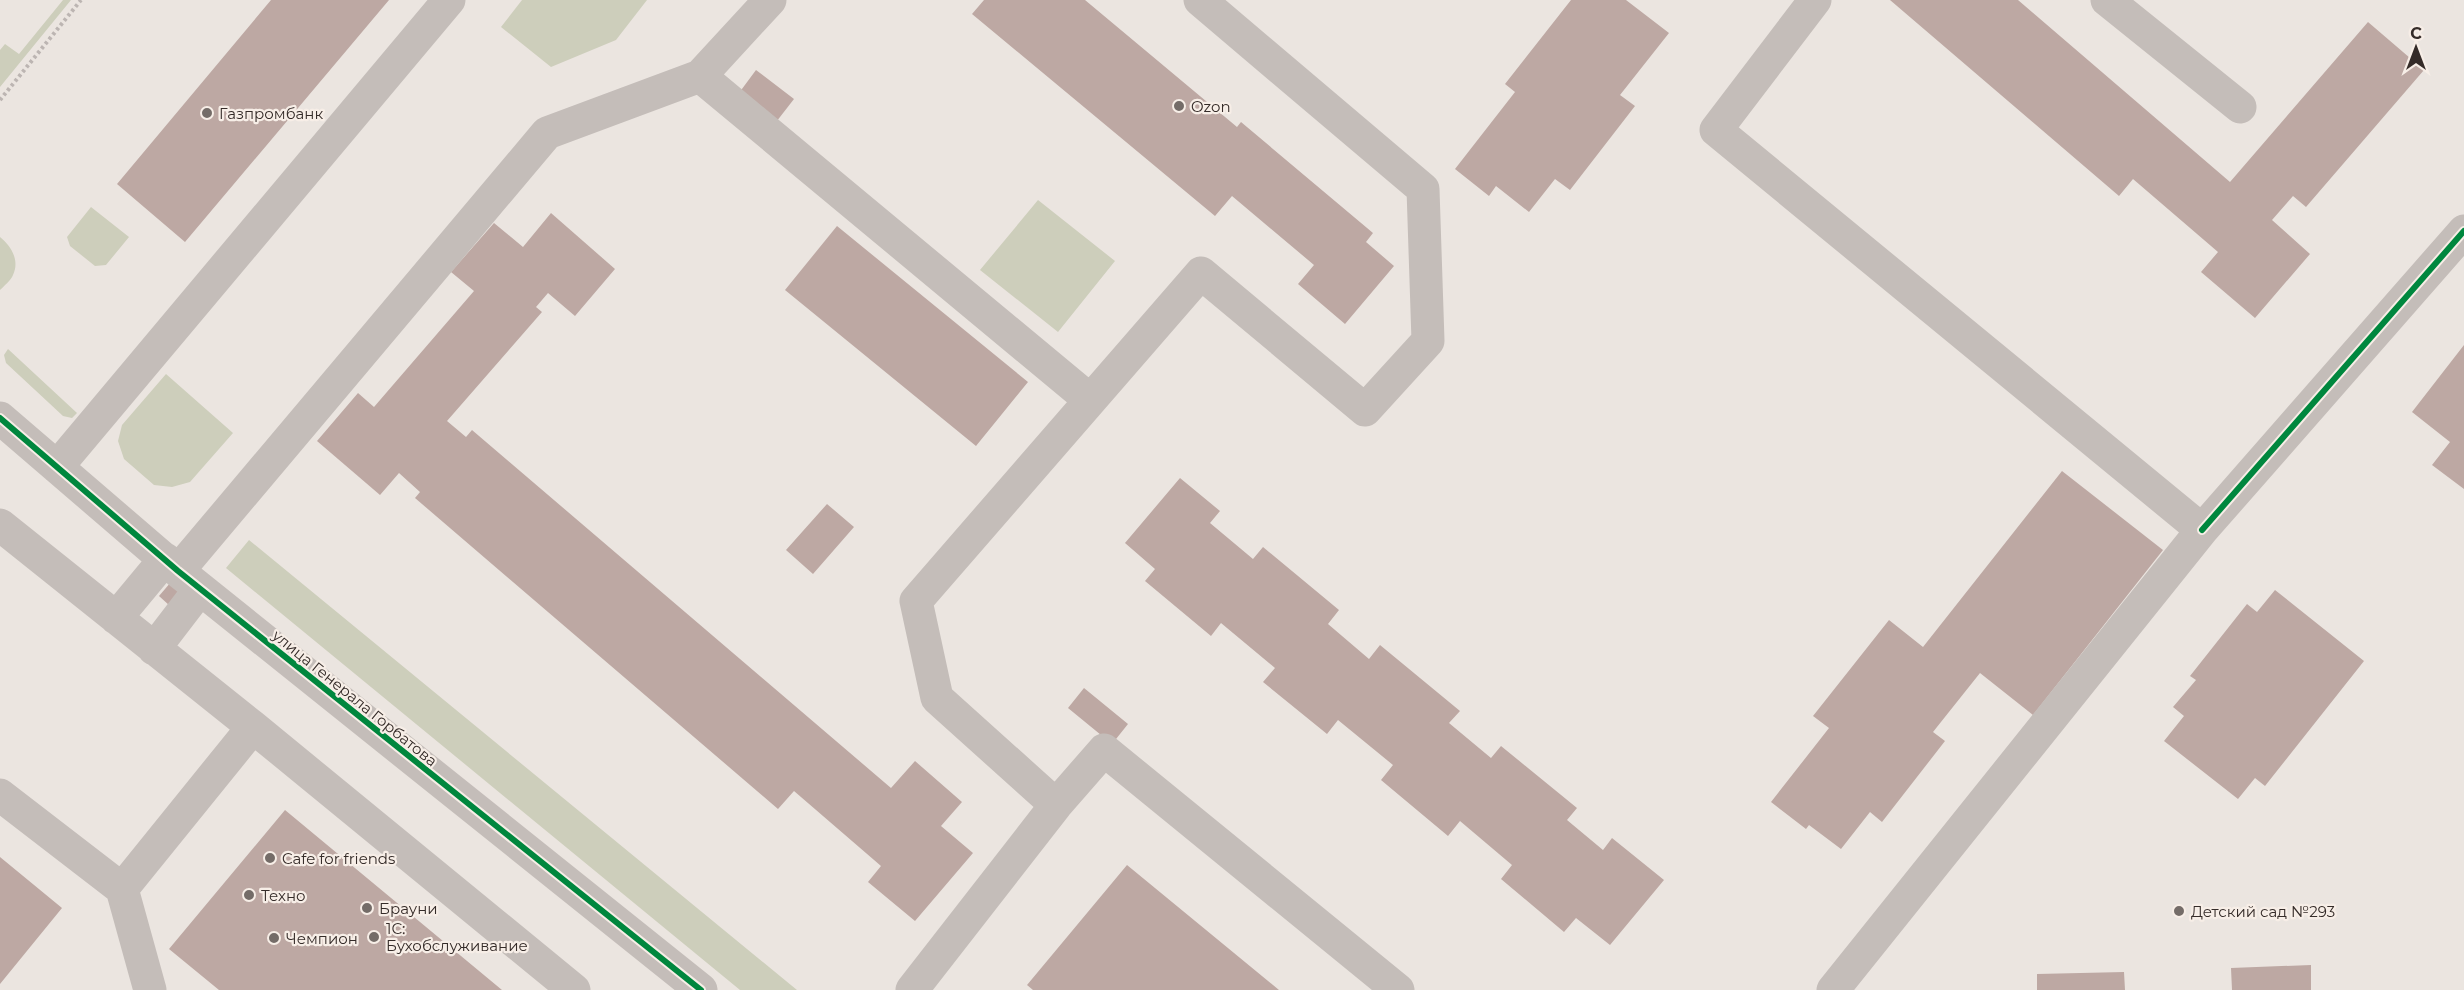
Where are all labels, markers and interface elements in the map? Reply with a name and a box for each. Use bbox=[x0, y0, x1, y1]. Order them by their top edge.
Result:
north arrow bbox=[2386, 18, 2446, 78]
text: С bbox=[2410, 24, 2422, 43]
place label: Ozon bbox=[1191, 97, 1231, 116]
marker: Ozon bbox=[1172, 99, 1186, 113]
place label: Газпромбанк bbox=[219, 104, 323, 123]
marker: Газпромбанк bbox=[200, 106, 214, 120]
street label: улица Генерала Горбатова bbox=[268, 625, 441, 770]
place label: Cafe for friends bbox=[282, 849, 395, 868]
marker: Cafe for friends bbox=[263, 851, 277, 865]
place label: Техно bbox=[261, 886, 306, 905]
marker: Техно bbox=[242, 888, 256, 902]
place label: Брауни bbox=[379, 899, 438, 918]
marker: Брауни bbox=[360, 901, 374, 915]
place label: Детский сад №293 bbox=[2191, 902, 2335, 921]
marker: Детский сад №293 bbox=[2172, 904, 2186, 918]
place label: 1С: Бухобслуживание bbox=[386, 919, 528, 955]
place label: Чемпион bbox=[286, 929, 358, 948]
marker: 1С: Бухобслуживание bbox=[367, 930, 381, 944]
marker: Чемпион bbox=[267, 931, 281, 945]

